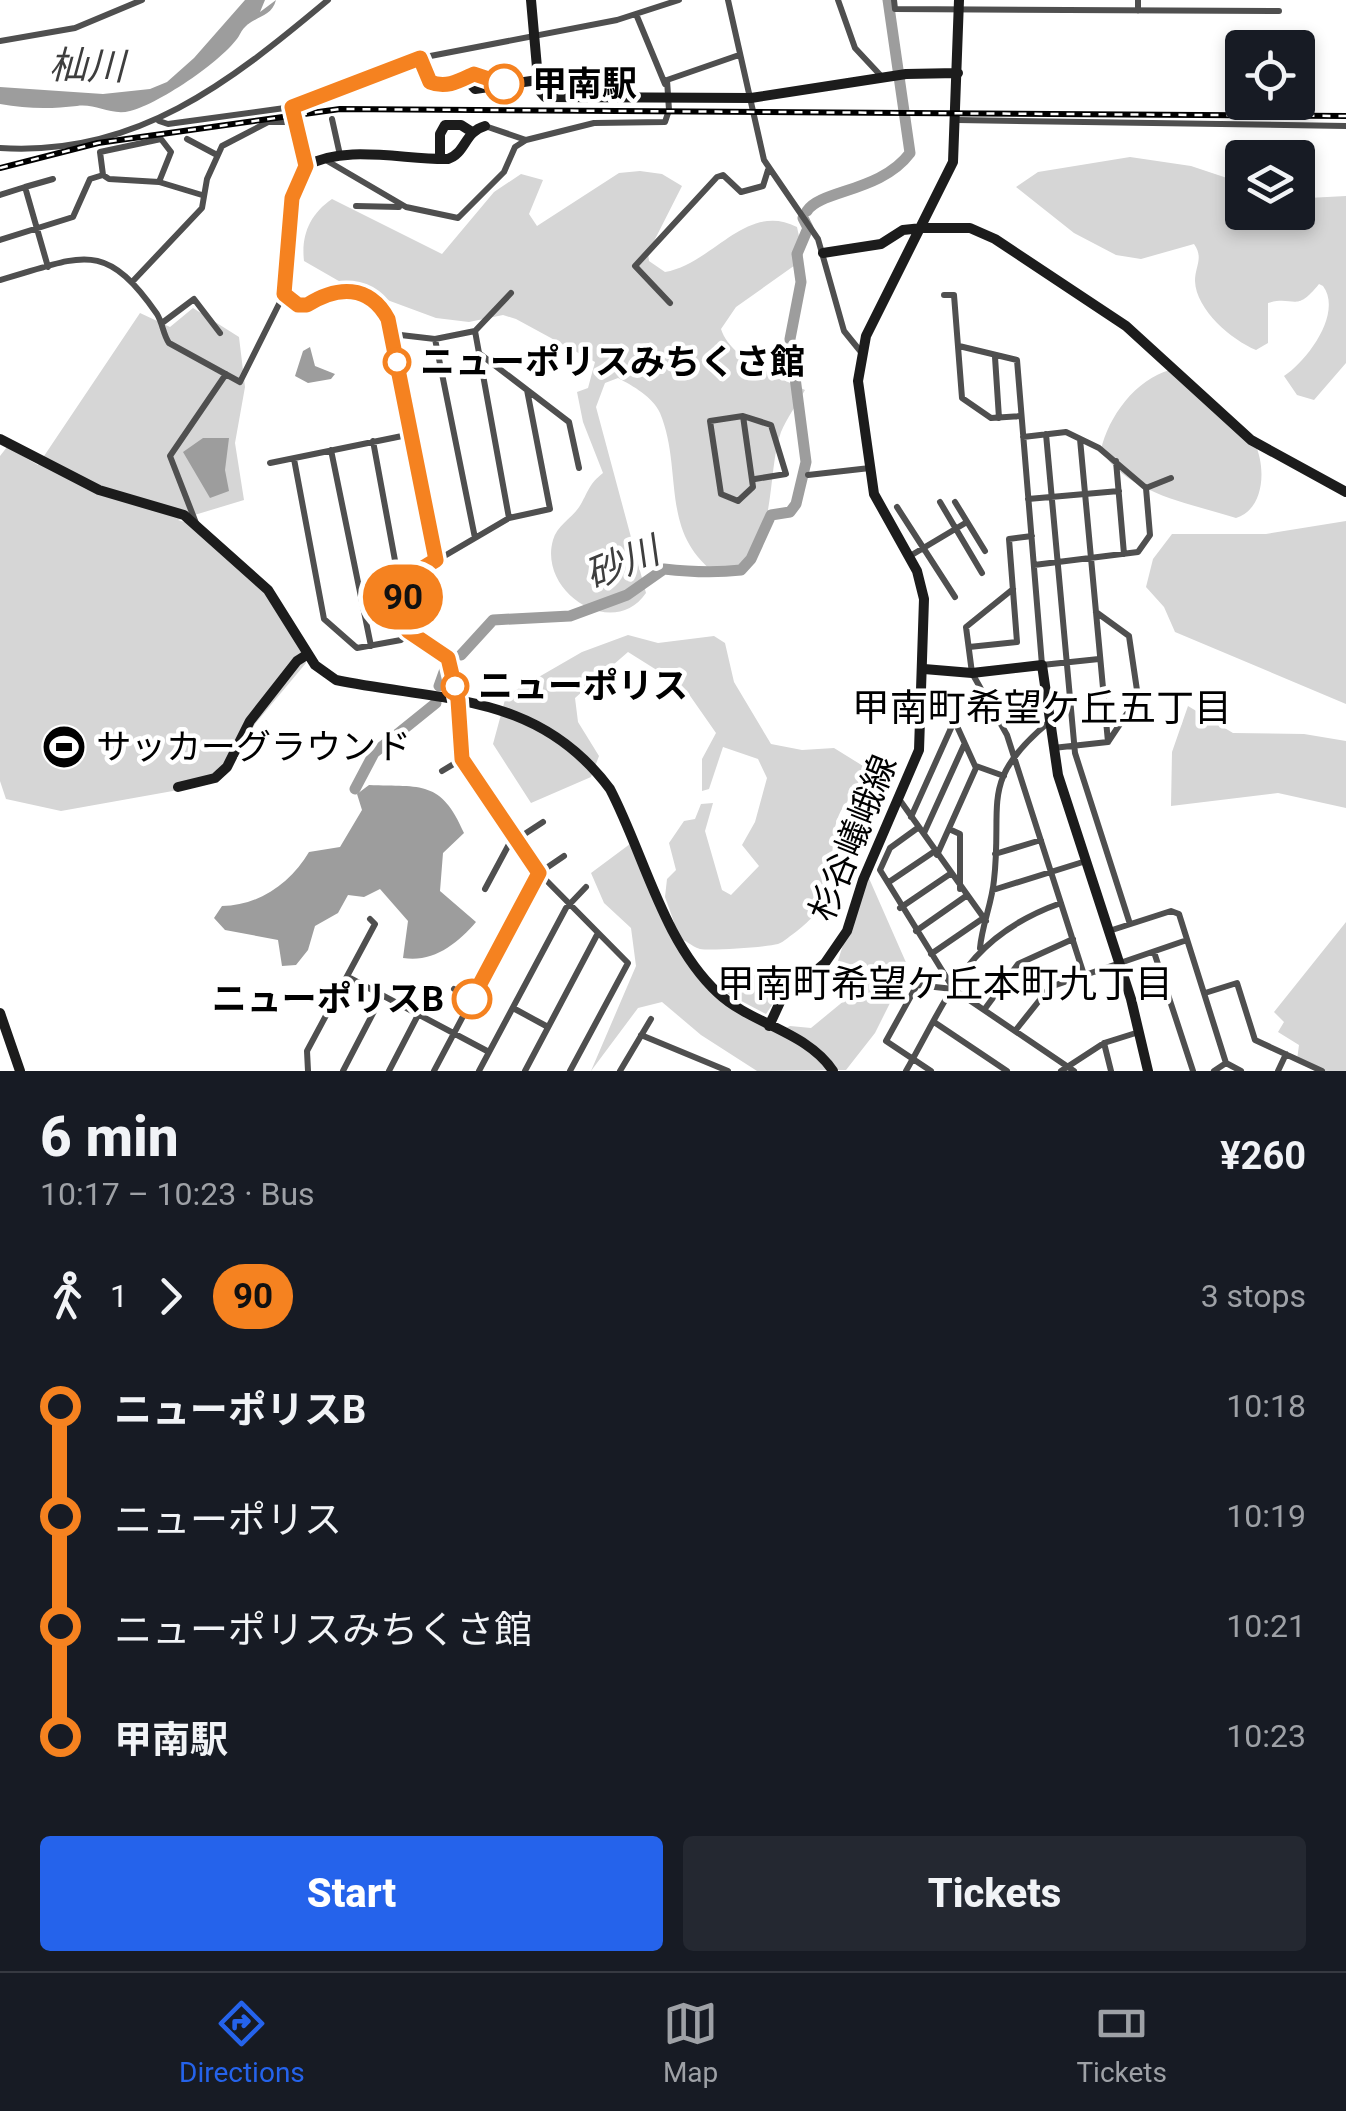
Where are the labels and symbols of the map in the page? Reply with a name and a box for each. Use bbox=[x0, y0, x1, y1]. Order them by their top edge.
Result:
water label: 杣川 bbox=[49, 43, 129, 89]
place label: 甲南駅 bbox=[532, 64, 637, 105]
marker: 甲南駅 bbox=[485, 65, 523, 103]
place label: ニューポリスみちくさ館 bbox=[420, 342, 805, 383]
marker: ニューポリスみちくさ館 bbox=[384, 349, 410, 375]
water label: 砂川 bbox=[579, 527, 669, 598]
line badge: 90 bbox=[358, 564, 448, 630]
place label: ニューポリス bbox=[478, 666, 688, 707]
marker: ニューポリス bbox=[442, 673, 468, 699]
district label: 甲南町希望ケ丘五丁目 bbox=[852, 686, 1232, 730]
sports icon: サッカーグラウンド bbox=[41, 724, 87, 770]
place label: サッカーグラウンド bbox=[96, 727, 411, 768]
street label: 杉谷嶬峨線 bbox=[802, 749, 905, 927]
district label: 甲南町希望ケ丘本町九丁目 bbox=[717, 962, 1173, 1006]
place label: ニューポリスB bbox=[212, 979, 444, 1020]
marker: ニューポリスB bbox=[453, 980, 491, 1018]

